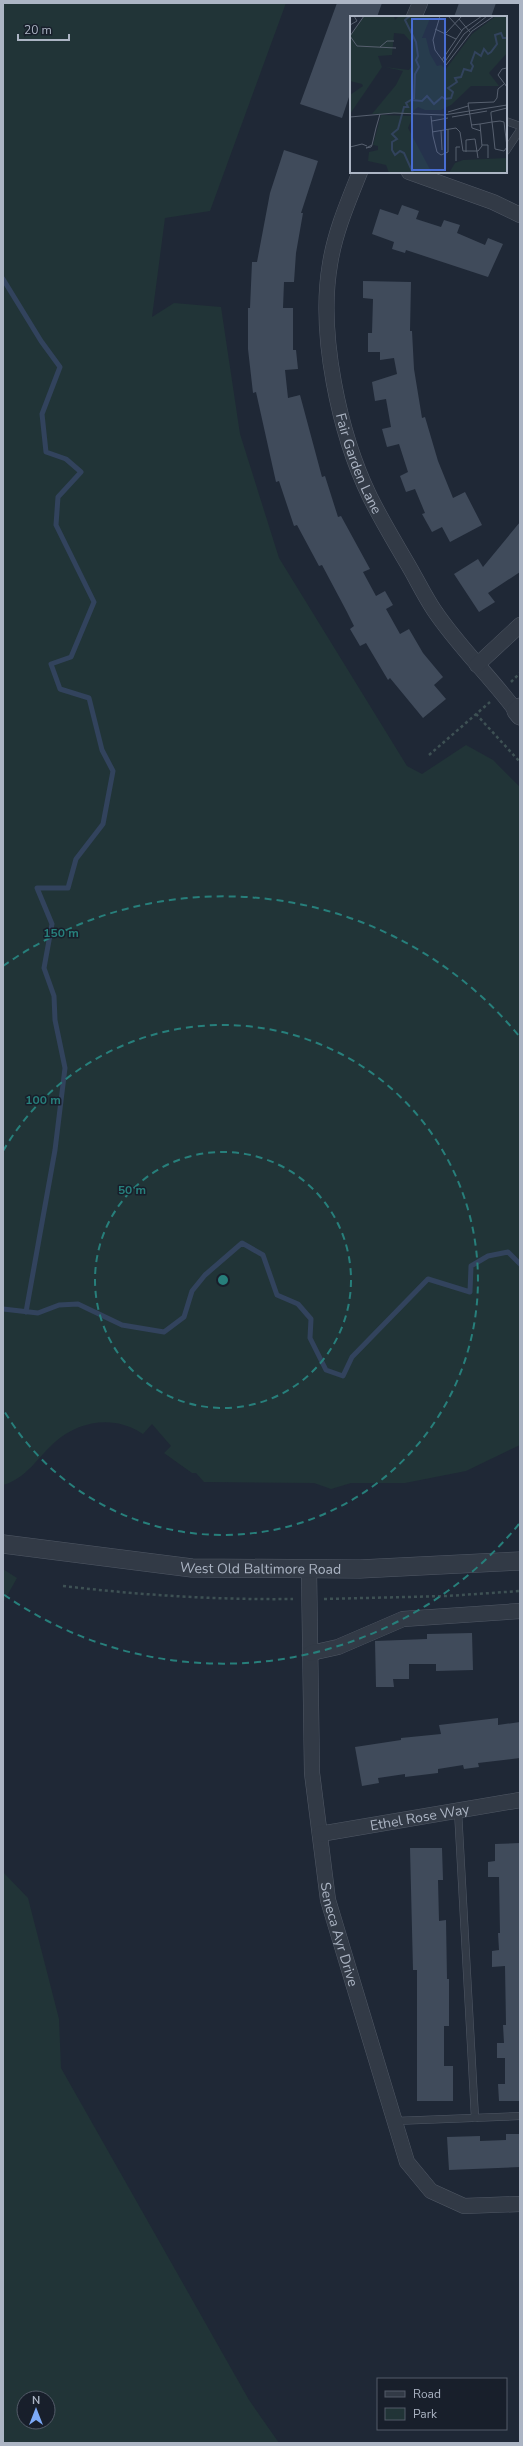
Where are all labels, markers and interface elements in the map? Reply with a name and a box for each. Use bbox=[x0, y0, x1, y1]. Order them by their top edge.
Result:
scale bar bbox=[18, 16, 69, 42]
inset map bbox=[350, 16, 507, 173]
text: 20 m bbox=[24, 22, 52, 38]
street label: Fair Garden Lane bbox=[331, 411, 387, 517]
text: 150 m bbox=[43, 925, 79, 941]
text: 100 m bbox=[25, 1092, 61, 1108]
text: 50 m bbox=[118, 1182, 146, 1198]
centre of rings bbox=[216, 1273, 230, 1287]
street label: West Old Baltimore Road bbox=[179, 1557, 341, 1578]
street label: Ethel Rose Way bbox=[369, 1799, 471, 1835]
street label: Seneca Ayr Drive bbox=[316, 1881, 363, 1989]
legend bbox=[377, 2378, 507, 2430]
text: Road bbox=[413, 2386, 441, 2402]
north arrow bbox=[16, 2390, 56, 2430]
text: N bbox=[32, 2393, 40, 2408]
text: Park bbox=[413, 2406, 438, 2422]

